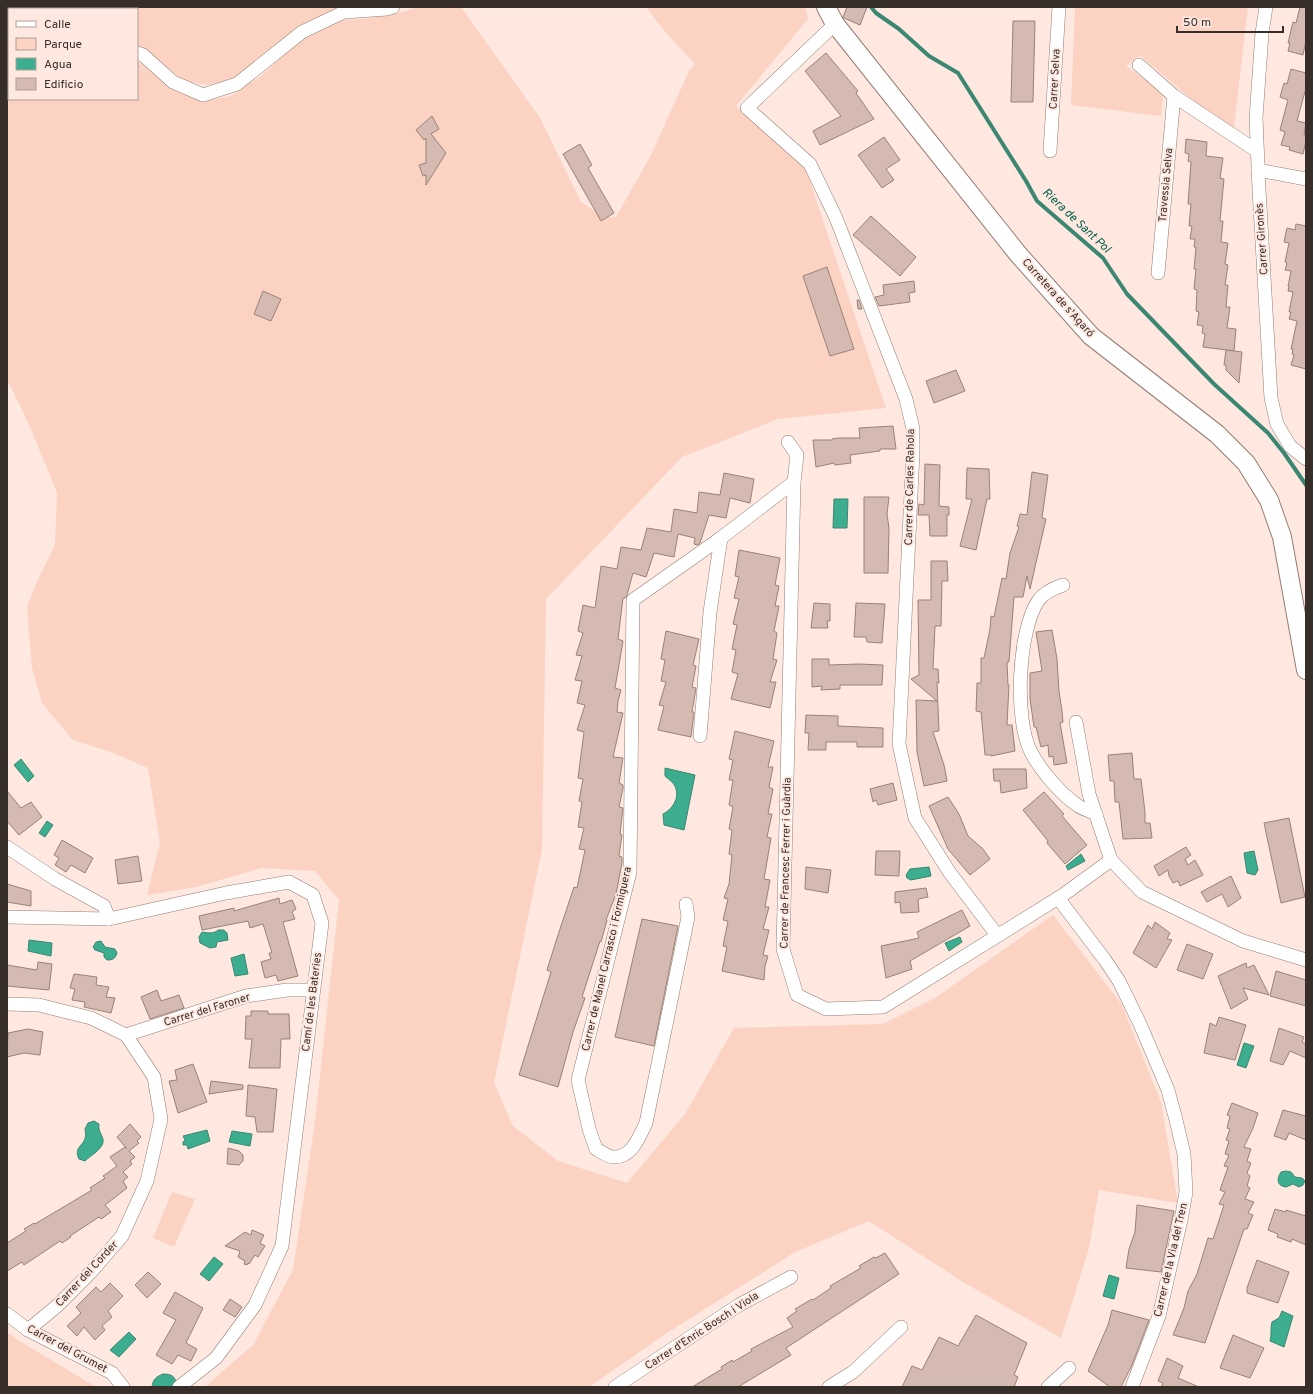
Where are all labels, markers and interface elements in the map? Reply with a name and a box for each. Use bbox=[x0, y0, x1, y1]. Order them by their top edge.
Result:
legend bbox=[8, 8, 138, 100]
scale bar bbox=[1177, 8, 1283, 34]
text: 50 m bbox=[1183, 15, 1211, 31]
text: Calle bbox=[44, 17, 71, 33]
text: Parque bbox=[44, 37, 82, 53]
street label: Carrer Selva bbox=[1046, 48, 1064, 110]
text: Agua bbox=[44, 57, 72, 73]
text: Edificio bbox=[44, 77, 84, 93]
street label: Travessia Selva bbox=[1156, 147, 1176, 223]
water label: Riera de Sant Pol bbox=[1038, 185, 1114, 258]
street label: Carrer Gironès bbox=[1253, 203, 1271, 275]
street label: Carretera de s'Agaró bbox=[1019, 256, 1097, 340]
street label: Carrer de Carles Rahola bbox=[902, 428, 918, 545]
street label: Carrer de Francesc Ferrer i Guàrdia bbox=[778, 777, 794, 949]
street label: Carrer de Manel Carrasco i Formiguera bbox=[579, 865, 635, 1053]
street label: Camí de les Bateries bbox=[299, 952, 325, 1052]
street label: Carrer del Faroner bbox=[162, 990, 253, 1030]
street label: Carrer de la Via del Tren bbox=[1151, 1202, 1191, 1318]
street label: Carrer del Corder bbox=[53, 1237, 122, 1310]
street label: Carrer d'Enric Bosch i Viola bbox=[642, 1289, 762, 1373]
street label: Carrer del Grumet bbox=[24, 1322, 110, 1376]

